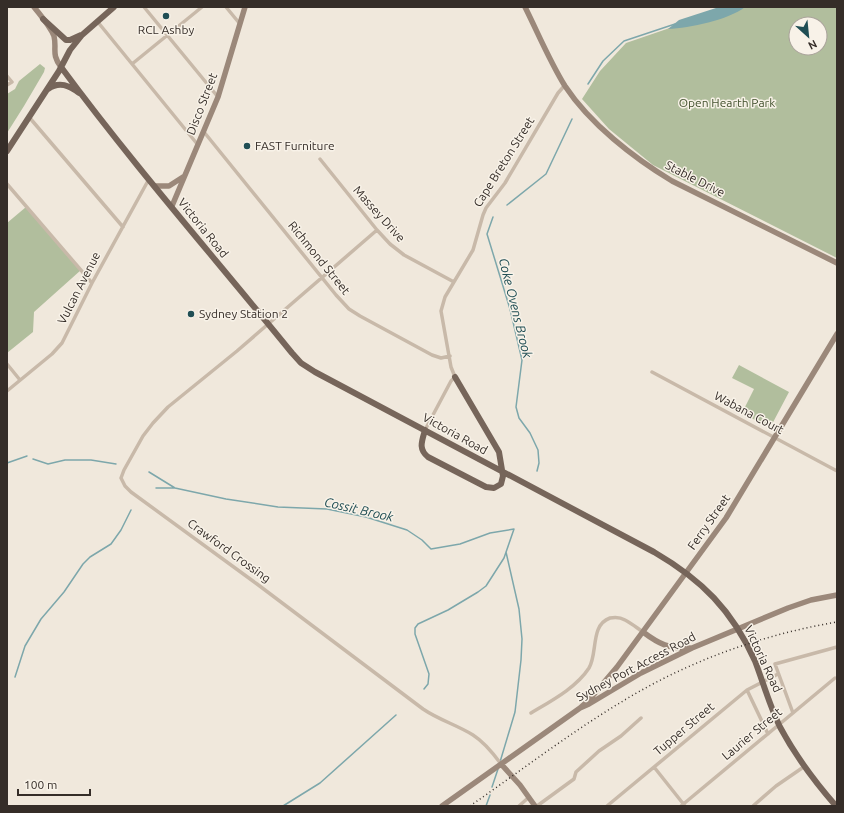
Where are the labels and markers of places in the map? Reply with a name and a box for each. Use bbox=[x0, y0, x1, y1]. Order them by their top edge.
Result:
marker: RCL Ashby bbox=[161, 11, 171, 21]
place label: RCL Ashby bbox=[138, 23, 194, 36]
place label: FAST Furniture bbox=[255, 139, 335, 152]
marker: FAST Furniture bbox=[242, 141, 252, 151]
place label: Sydney Station 2 bbox=[199, 307, 288, 320]
marker: Sydney Station 2 bbox=[186, 309, 196, 319]

